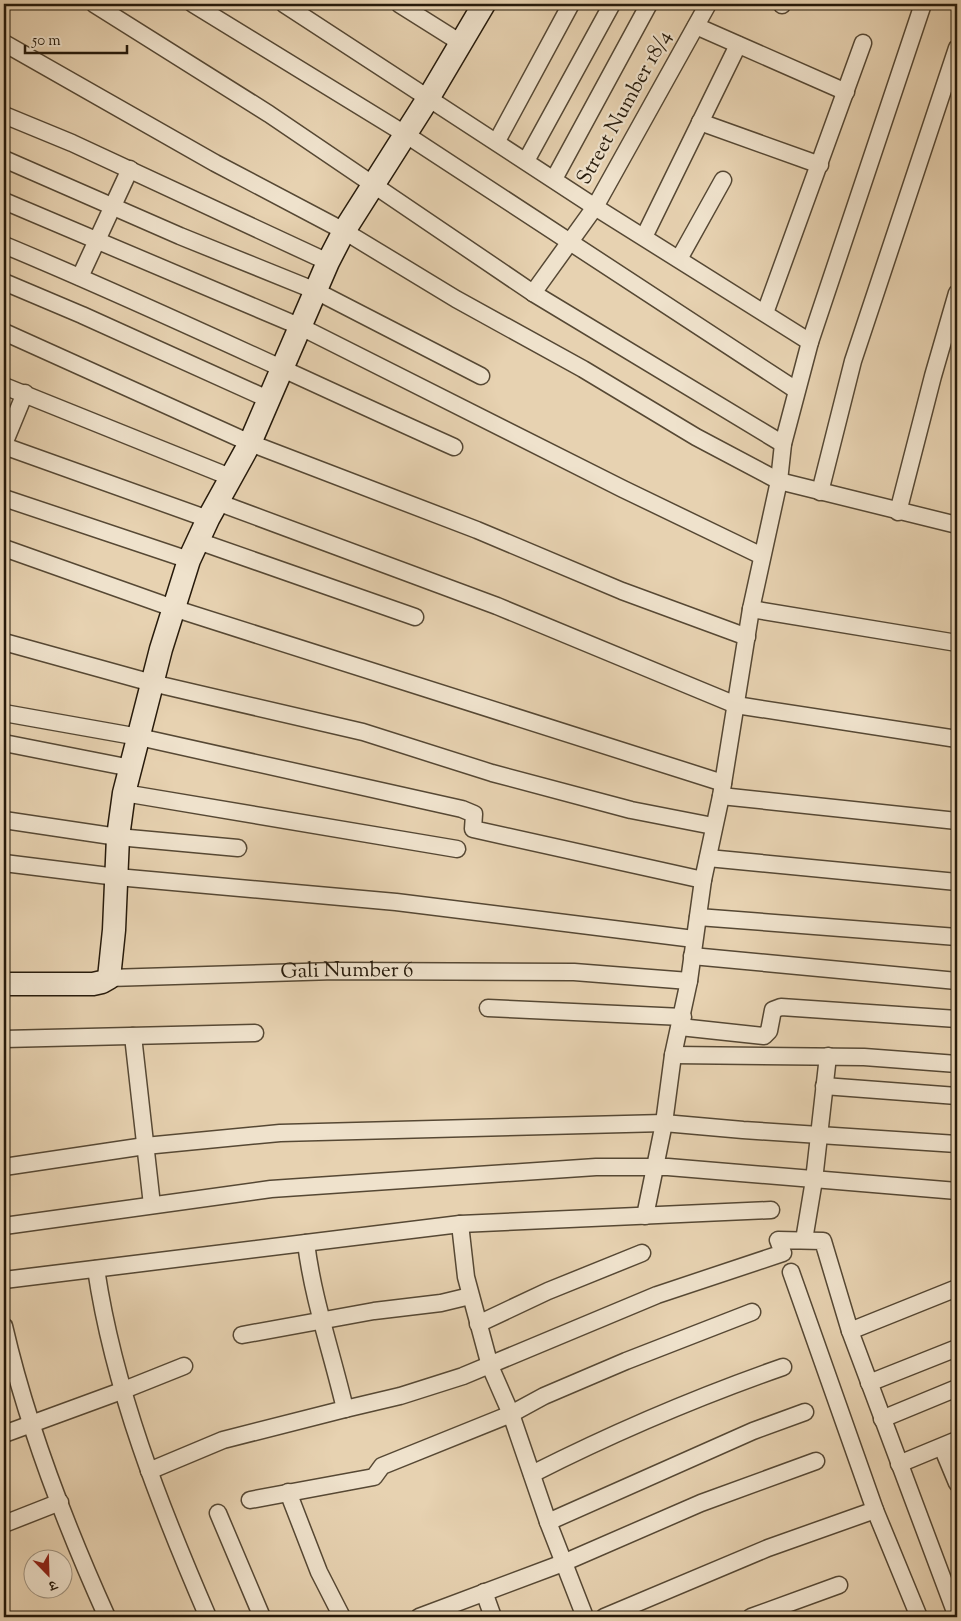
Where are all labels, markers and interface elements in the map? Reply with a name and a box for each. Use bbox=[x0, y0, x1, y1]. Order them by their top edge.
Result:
scale bar bbox=[25, 22, 128, 54]
street label: Street Number 18/4 bbox=[570, 25, 680, 191]
text: 50 m bbox=[31, 31, 61, 52]
street label: Gali Number 6 bbox=[280, 956, 414, 988]
north arrow bbox=[22, 1548, 72, 1598]
text: उ bbox=[44, 1573, 60, 1595]

